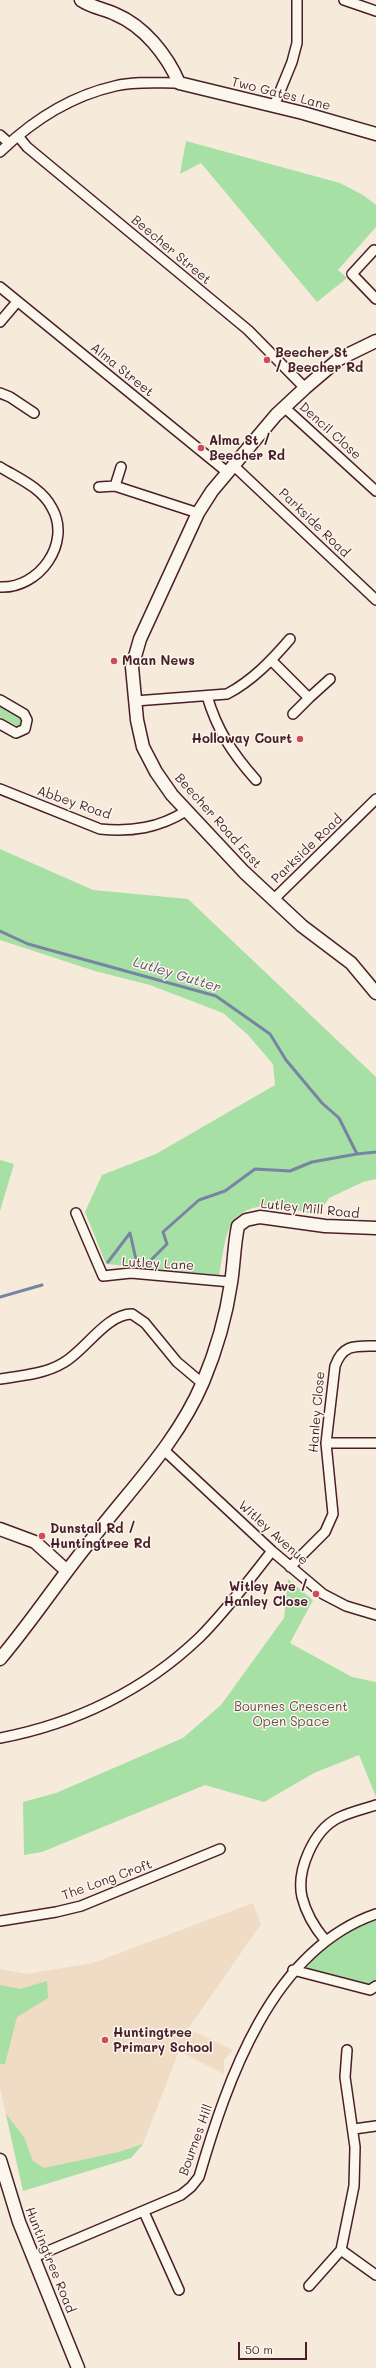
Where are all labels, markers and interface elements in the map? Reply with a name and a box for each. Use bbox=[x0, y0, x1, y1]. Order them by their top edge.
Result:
street label: Two Gates Lane bbox=[230, 74, 332, 114]
street label: Beecher Street bbox=[128, 212, 214, 288]
street label: Alma Street bbox=[87, 340, 157, 400]
place label: Beecher St / Beecher Rd bbox=[275, 345, 363, 376]
marker: Beecher St / Beecher Rd bbox=[262, 355, 272, 365]
street label: Dencil Close bbox=[296, 399, 364, 463]
place label: Alma St / Beecher Rd bbox=[209, 433, 285, 464]
marker: Alma St / Beecher Rd bbox=[196, 443, 206, 453]
street label: Parkside Road bbox=[275, 485, 353, 561]
place label: Maan News bbox=[122, 653, 195, 669]
marker: Maan News bbox=[109, 656, 119, 666]
place label: Holloway Court bbox=[191, 731, 292, 747]
marker: Holloway Court bbox=[295, 734, 305, 744]
street label: Beecher Road East bbox=[171, 770, 265, 872]
street label: Abbey Road bbox=[35, 783, 113, 823]
street label: Parkside Road bbox=[268, 811, 346, 887]
water label: Lutley Gutter bbox=[131, 954, 223, 996]
street label: Lutley Mill Road bbox=[260, 1196, 360, 1222]
street label: Lutley Lane bbox=[122, 1254, 194, 1274]
street label: Hanley Close bbox=[306, 1371, 328, 1453]
street label: Witley Avenue bbox=[235, 1498, 311, 1568]
place label: Dunstall Rd / Huntingtree Rd bbox=[50, 1521, 151, 1552]
marker: Dunstall Rd / Huntingtree Rd bbox=[37, 1531, 47, 1541]
place label: Witley Ave / Hanley Close bbox=[224, 1579, 308, 1610]
marker: Witley Ave / Hanley Close bbox=[311, 1589, 321, 1599]
park label: Bournes Crescent Open Space bbox=[234, 1699, 348, 1730]
street label: The Long Croft bbox=[60, 1857, 154, 1903]
place label: Huntingtree Primary School bbox=[113, 2025, 213, 2056]
marker: Huntingtree Primary School bbox=[100, 2035, 110, 2045]
street label: Bournes Hill bbox=[176, 2102, 216, 2178]
street label: Huntingtree Road bbox=[22, 2205, 78, 2315]
scale bar bbox=[240, 2334, 309, 2360]
text: 50 m bbox=[245, 2341, 273, 2357]

